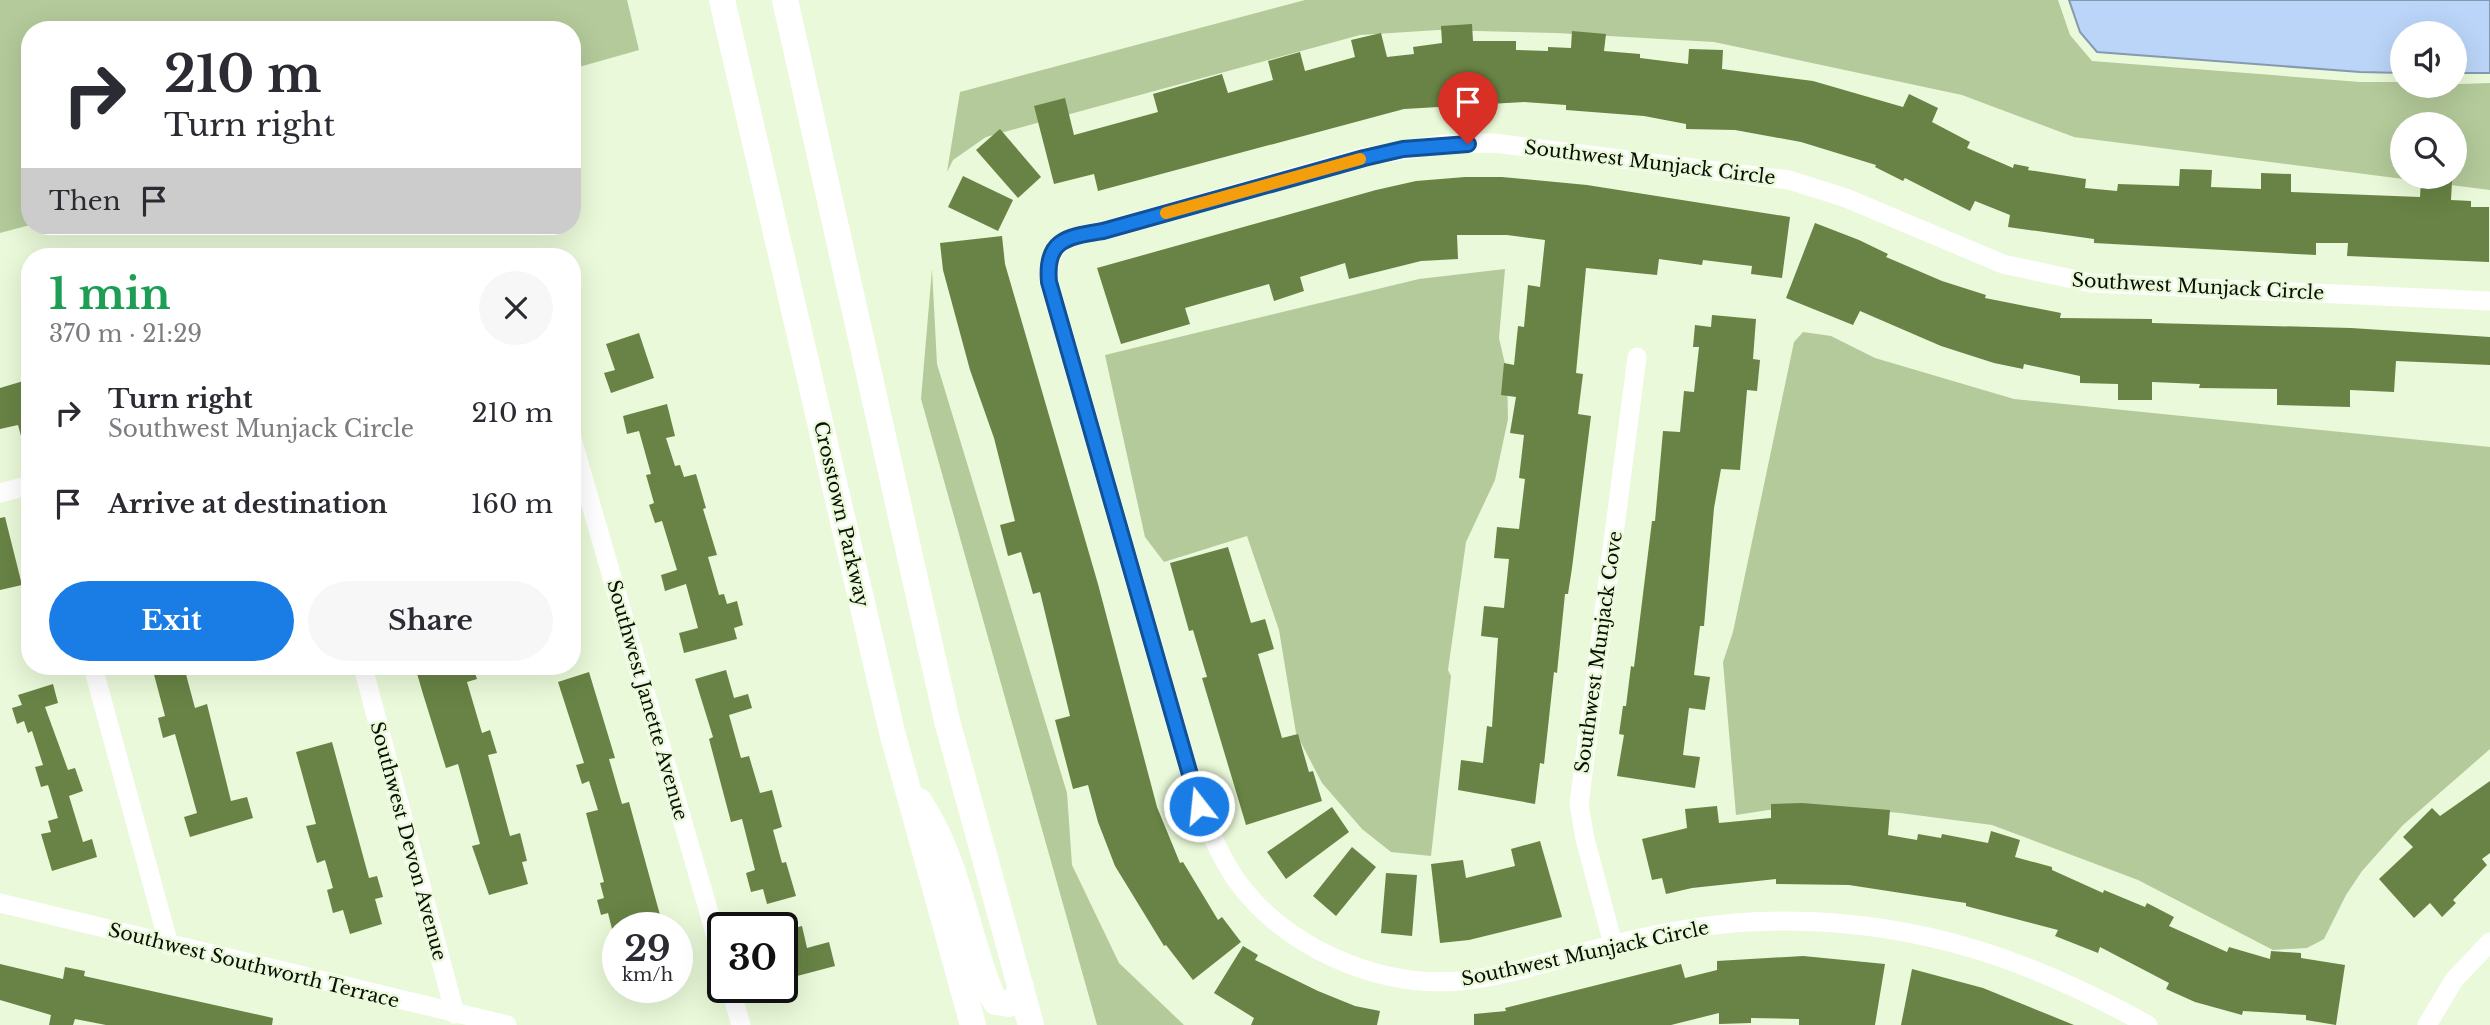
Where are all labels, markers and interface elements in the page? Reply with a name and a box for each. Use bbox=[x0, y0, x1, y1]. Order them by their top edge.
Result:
map controls bbox=[2390, 21, 2467, 189]
button: sound bbox=[2390, 21, 2467, 98]
text: 210 m bbox=[164, 44, 322, 105]
icon: right bbox=[49, 49, 140, 140]
pin bbox=[1438, 72, 1498, 144]
icon: arrive bbox=[1449, 83, 1487, 121]
text: Turn right bbox=[164, 105, 335, 145]
button: search bbox=[2390, 112, 2467, 189]
street label: Southwest Munjack Circle bbox=[1523, 136, 1777, 189]
icon: arrive bbox=[135, 182, 173, 220]
text: Then bbox=[49, 185, 121, 217]
text: 1 min bbox=[49, 268, 171, 320]
street label: Southwest Munjack Circle bbox=[2071, 268, 2325, 305]
button: close bbox=[479, 271, 553, 345]
text: 370 m · 21:29 bbox=[49, 320, 202, 348]
text: Turn right bbox=[108, 383, 253, 415]
icon: right bbox=[49, 394, 87, 432]
text: 210 m bbox=[471, 397, 553, 429]
text: Southwest Munjack Circle bbox=[108, 415, 414, 443]
street label: Crosstown Parkway bbox=[809, 419, 874, 609]
icon: arrive bbox=[49, 485, 87, 523]
text: Arrive at destination bbox=[108, 488, 388, 520]
text: 160 m bbox=[471, 488, 553, 520]
street label: Southwest Munjack Cove bbox=[1570, 530, 1627, 775]
street label: Southwest Janette Avenue bbox=[602, 577, 693, 823]
button: Exit bbox=[49, 581, 294, 661]
button: Share bbox=[308, 581, 553, 661]
street label: Southwest Devon Avenue bbox=[366, 719, 452, 963]
position arrow bbox=[1162, 769, 1236, 843]
speed limit sign: 30 bbox=[707, 912, 798, 1003]
street label: Southwest Munjack Circle bbox=[1459, 916, 1711, 991]
street label: Southwest Southworth Terrace bbox=[106, 918, 402, 1013]
text: 29 bbox=[624, 927, 671, 970]
text: km/h bbox=[622, 964, 673, 986]

